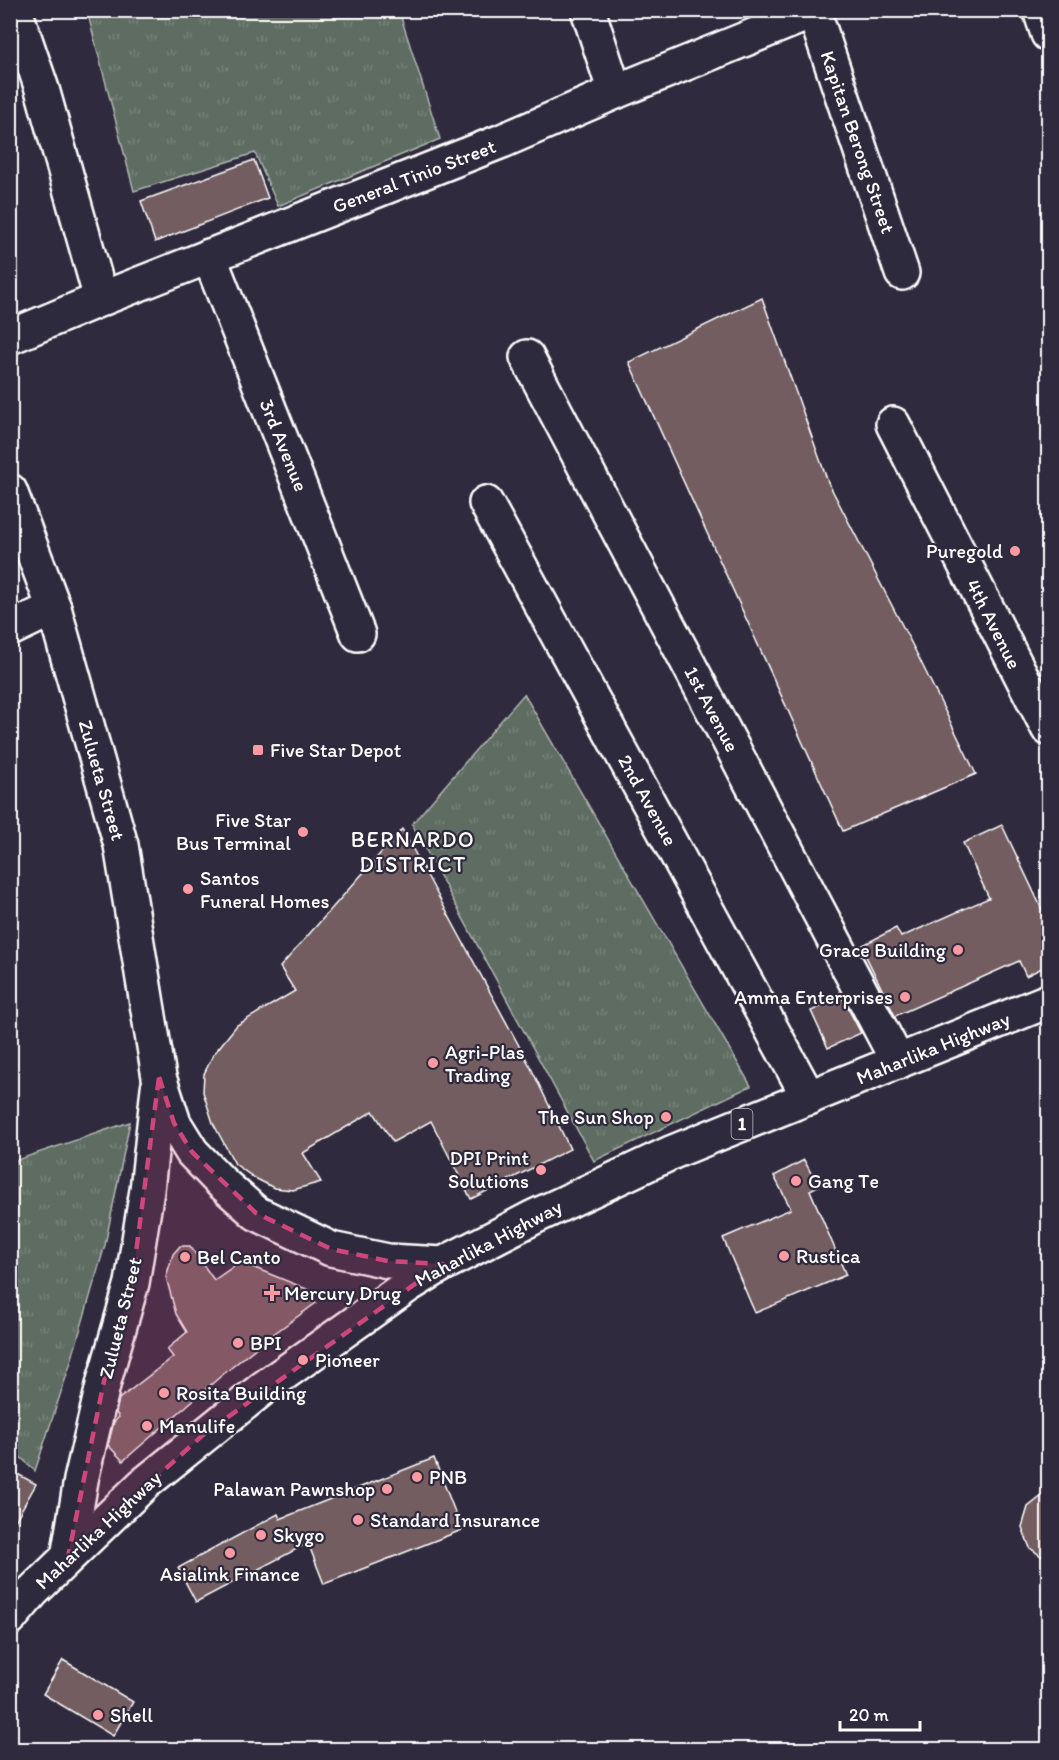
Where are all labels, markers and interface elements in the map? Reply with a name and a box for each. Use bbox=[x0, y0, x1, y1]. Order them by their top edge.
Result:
street label: Kapitan Berong Street bbox=[815, 48, 901, 236]
street label: General Tinio Street bbox=[329, 134, 499, 218]
street label: 3rd Avenue bbox=[255, 395, 313, 495]
place label: Puregold bbox=[926, 539, 1003, 563]
marker: Puregold bbox=[1008, 544, 1022, 558]
street label: 4th Avenue bbox=[961, 575, 1027, 673]
street label: 1st Avenue bbox=[679, 662, 745, 756]
street label: Zulueta Street bbox=[73, 717, 131, 844]
place label: Five Star Depot bbox=[270, 738, 402, 762]
marker: Five Star Depot bbox=[251, 743, 265, 757]
street label: 2nd Avenue bbox=[613, 750, 683, 850]
place label: Five Star Bus Terminal bbox=[176, 808, 291, 855]
marker: Five Star Bus Terminal bbox=[296, 825, 310, 839]
district label: BERNARDO DISTRICT bbox=[351, 826, 475, 878]
place label: Santos Funeral Homes bbox=[200, 866, 329, 913]
marker: Santos Funeral Homes bbox=[181, 882, 195, 896]
place label: Grace Building bbox=[819, 938, 947, 962]
marker: Grace Building bbox=[951, 943, 965, 957]
place label: Amma Enterprises bbox=[734, 985, 893, 1009]
marker: Amma Enterprises bbox=[898, 990, 912, 1004]
street label: Maharlika Highway bbox=[853, 1006, 1014, 1090]
place label: Agri-Plas Trading bbox=[445, 1040, 525, 1087]
marker: Agri-Plas Trading bbox=[426, 1056, 440, 1070]
place label: The Sun Shop bbox=[538, 1105, 654, 1129]
road number: 1 bbox=[732, 1109, 752, 1139]
marker: The Sun Shop bbox=[659, 1110, 673, 1124]
place label: DPI Print Solutions bbox=[448, 1146, 529, 1193]
marker: DPI Print Solutions bbox=[534, 1163, 548, 1177]
place label: Gang Te bbox=[808, 1169, 879, 1193]
marker: Gang Te bbox=[789, 1174, 803, 1188]
street label: Maharlika Highway bbox=[410, 1194, 566, 1292]
place label: Rustica bbox=[796, 1244, 861, 1268]
place label: Bel Canto bbox=[197, 1245, 281, 1269]
marker: Rustica bbox=[777, 1249, 791, 1263]
marker: Bel Canto bbox=[178, 1250, 192, 1264]
street label: Zulueta Street bbox=[93, 1254, 147, 1381]
place label: Mercury Drug bbox=[284, 1281, 402, 1305]
marker: Mercury Drug bbox=[265, 1286, 279, 1300]
place label: BPI bbox=[250, 1331, 282, 1355]
marker: BPI bbox=[231, 1336, 245, 1350]
place label: Pioneer bbox=[315, 1348, 380, 1372]
marker: Pioneer bbox=[296, 1353, 310, 1367]
place label: Rosita Building bbox=[176, 1381, 307, 1405]
marker: Rosita Building bbox=[157, 1386, 171, 1400]
place label: Manulife bbox=[159, 1414, 235, 1438]
marker: Manulife bbox=[140, 1419, 154, 1433]
street label: Maharlika Highway bbox=[30, 1465, 166, 1595]
place label: PNB bbox=[429, 1465, 467, 1489]
marker: PNB bbox=[410, 1470, 424, 1484]
place label: Palawan Pawnshop bbox=[213, 1477, 375, 1501]
marker: Palawan Pawnshop bbox=[380, 1482, 394, 1496]
place label: Standard Insurance bbox=[370, 1508, 540, 1532]
marker: Standard Insurance bbox=[351, 1513, 365, 1527]
place label: Skygo bbox=[273, 1523, 324, 1547]
marker: Skygo bbox=[254, 1528, 268, 1542]
marker: Asialink Finance bbox=[223, 1546, 237, 1560]
place label: Asialink Finance bbox=[160, 1562, 300, 1586]
scale bar bbox=[840, 1694, 920, 1732]
place label: Shell bbox=[110, 1703, 153, 1727]
text: 20 m bbox=[849, 1704, 889, 1726]
marker: Shell bbox=[91, 1708, 105, 1722]

